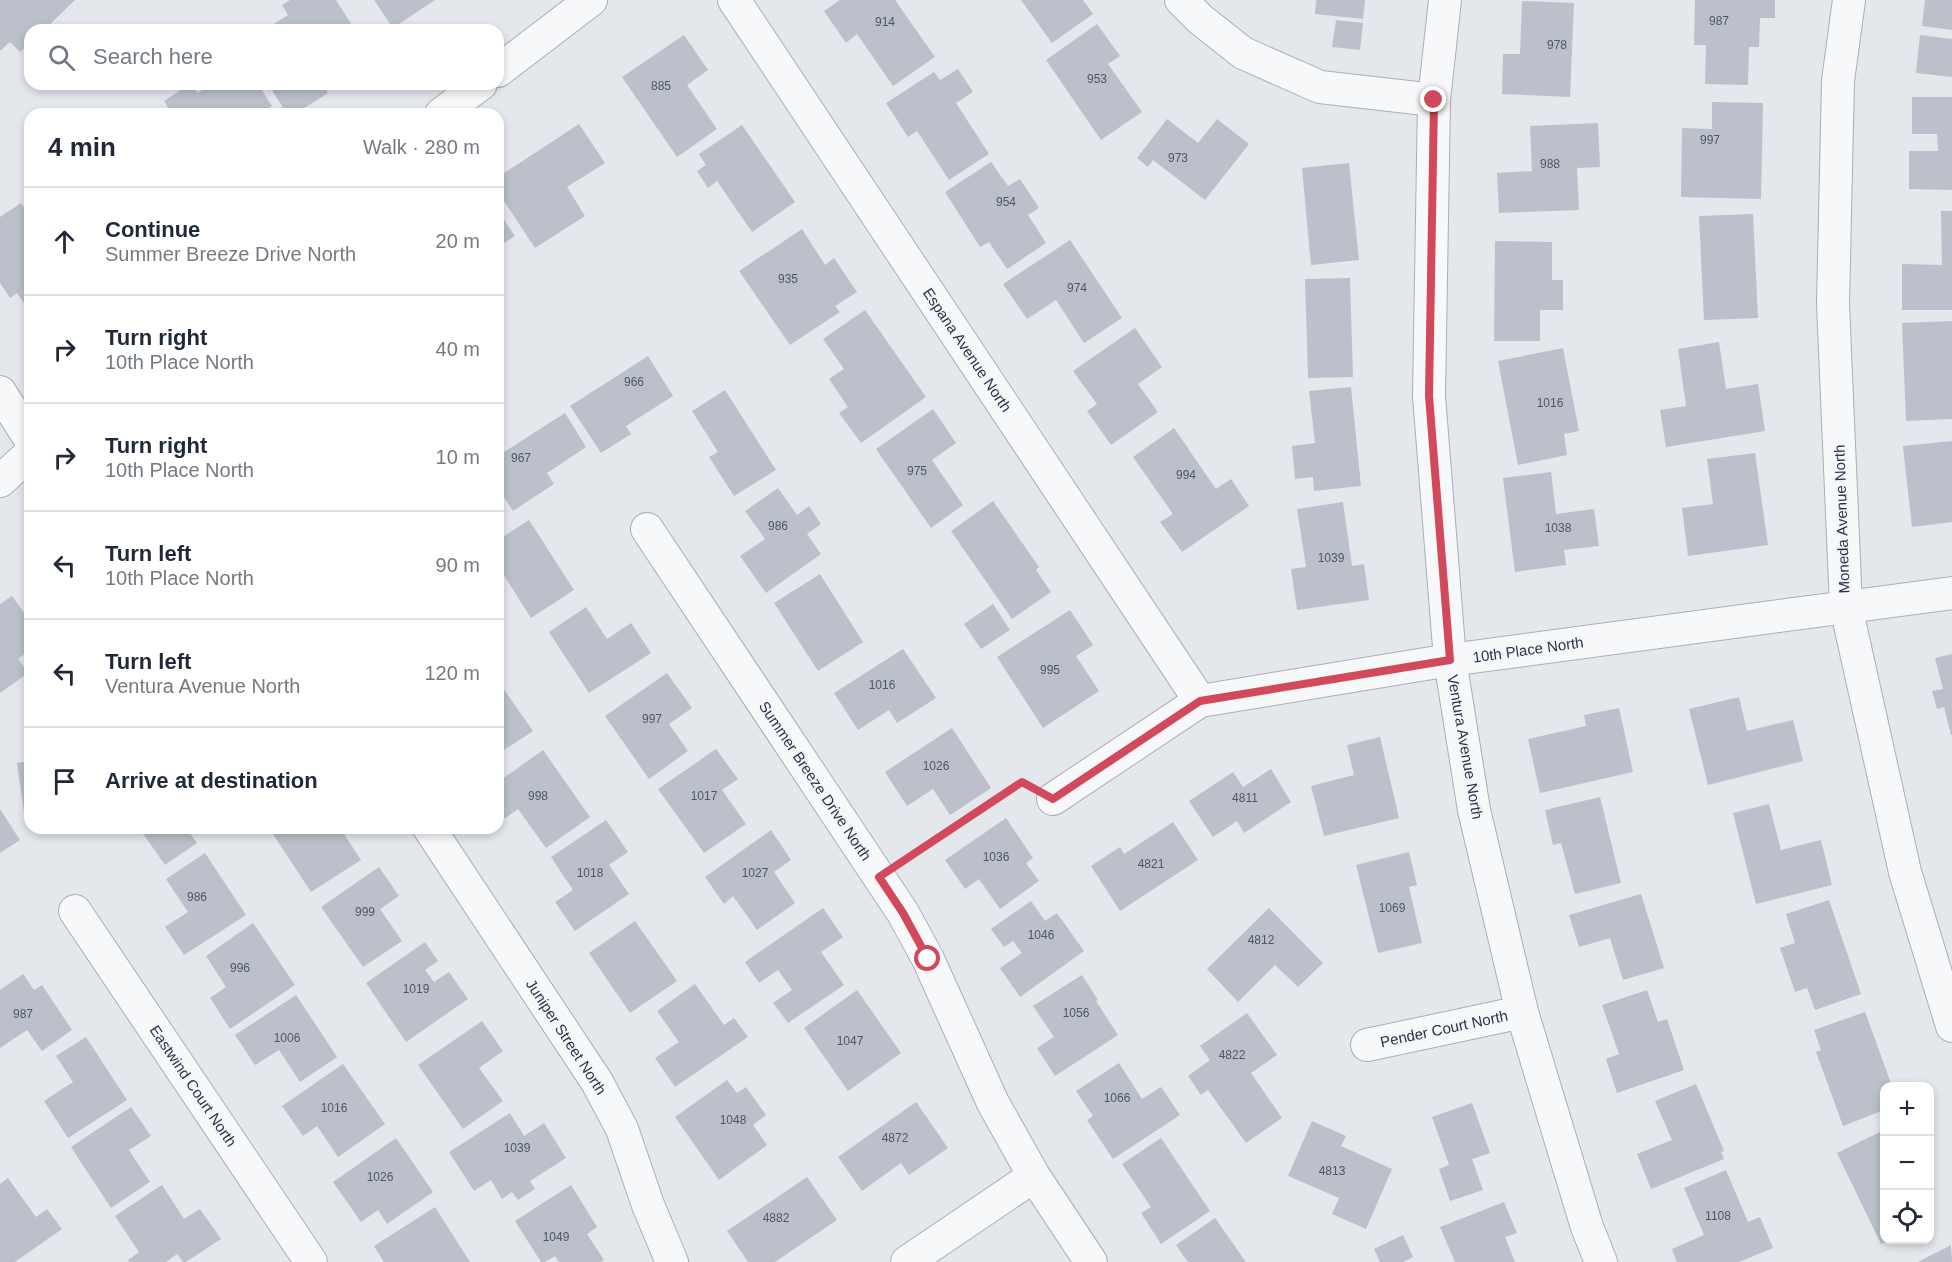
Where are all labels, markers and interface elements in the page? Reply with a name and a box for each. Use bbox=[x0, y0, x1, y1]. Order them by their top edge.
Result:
house number: 987 bbox=[1709, 14, 1729, 28]
house number: 914 bbox=[875, 15, 895, 29]
search box bbox=[24, 24, 504, 90]
house number: 978 bbox=[1547, 38, 1567, 52]
icon: search bbox=[45, 41, 78, 74]
text: Search here bbox=[93, 44, 213, 69]
house number: 953 bbox=[1087, 72, 1107, 86]
house number: 885 bbox=[651, 79, 671, 93]
route end bbox=[1420, 86, 1446, 112]
text: 4 min bbox=[48, 132, 116, 162]
house number: 997 bbox=[1700, 133, 1720, 147]
text: Walk · 280 m bbox=[363, 136, 480, 158]
house number: 973 bbox=[1168, 151, 1188, 165]
house number: 988 bbox=[1540, 157, 1560, 171]
house number: 954 bbox=[996, 195, 1016, 209]
text: Continue bbox=[105, 217, 200, 242]
icon: ahead bbox=[48, 225, 81, 258]
text: 20 m bbox=[436, 230, 480, 252]
text: Summer Breeze Drive North bbox=[105, 243, 356, 265]
house number: 935 bbox=[778, 272, 798, 286]
house number: 974 bbox=[1067, 281, 1087, 295]
street label: Espana Avenue North bbox=[920, 285, 1015, 415]
text: Turn right bbox=[105, 325, 207, 350]
icon: right bbox=[48, 333, 81, 366]
text: 40 m bbox=[436, 338, 480, 360]
text: 10th Place North bbox=[105, 351, 254, 373]
house number: 966 bbox=[624, 375, 644, 389]
house number: 1016 bbox=[1537, 396, 1564, 410]
text: Turn right bbox=[105, 433, 207, 458]
icon: right bbox=[48, 441, 81, 474]
street label: Moneda Avenue North bbox=[1830, 444, 1853, 594]
text: 10 m bbox=[436, 446, 480, 468]
house number: 967 bbox=[511, 451, 531, 465]
text: 10th Place North bbox=[105, 459, 254, 481]
house number: 975 bbox=[907, 464, 927, 478]
house number: 994 bbox=[1176, 468, 1196, 482]
house number: 986 bbox=[768, 519, 788, 533]
house number: 1038 bbox=[1545, 521, 1572, 535]
text: Turn left bbox=[105, 541, 191, 566]
icon: left bbox=[48, 549, 81, 582]
house number: 1039 bbox=[1318, 551, 1345, 565]
text: 90 m bbox=[436, 554, 480, 576]
text: 10th Place North bbox=[105, 567, 254, 589]
street label: 10th Place North bbox=[1471, 633, 1584, 666]
text: Turn left bbox=[105, 649, 191, 674]
icon: left bbox=[48, 657, 81, 690]
text: 120 m bbox=[424, 662, 480, 684]
house number: 995 bbox=[1040, 663, 1060, 677]
street label: Ventura Avenue North bbox=[1444, 673, 1487, 821]
text: Ventura Avenue North bbox=[105, 675, 300, 697]
house number: 1016 bbox=[869, 678, 896, 692]
street label: Summer Breeze Drive North bbox=[756, 698, 875, 864]
house number: 997 bbox=[642, 712, 662, 726]
house number: 1026 bbox=[923, 759, 950, 773]
icon: arrive bbox=[48, 765, 81, 798]
text: Arrive at destination bbox=[105, 768, 318, 793]
house number: 998 bbox=[528, 789, 548, 803]
house number: 1017 bbox=[691, 789, 718, 803]
house number: 4811 bbox=[1232, 791, 1258, 805]
house number: 1036 bbox=[983, 850, 1010, 864]
house number: 4821 bbox=[1138, 857, 1165, 871]
house number: 1018 bbox=[577, 866, 604, 880]
house number: 1027 bbox=[742, 866, 769, 880]
house number: 986 bbox=[187, 890, 207, 904]
house number: 1069 bbox=[1379, 901, 1406, 915]
house number: 999 bbox=[355, 905, 375, 919]
house number: 1046 bbox=[1028, 928, 1055, 942]
house number: 4812 bbox=[1248, 933, 1275, 947]
route start bbox=[914, 945, 940, 971]
house number: 996 bbox=[230, 961, 250, 975]
street label: Juniper Street North bbox=[523, 976, 610, 1098]
house number: 1019 bbox=[403, 982, 430, 996]
house number: 1056 bbox=[1063, 1006, 1090, 1020]
house number: 987 bbox=[13, 1007, 33, 1021]
street label: Pender Court North bbox=[1379, 1007, 1509, 1050]
street label: Eastwind Court North bbox=[147, 1022, 240, 1150]
house number: 1006 bbox=[274, 1031, 301, 1045]
house number: 1047 bbox=[837, 1034, 864, 1048]
house number: 4822 bbox=[1219, 1048, 1246, 1062]
map controls bbox=[1880, 1082, 1934, 1244]
button: + bbox=[1880, 1082, 1934, 1136]
house number: 1066 bbox=[1104, 1091, 1131, 1105]
house number: 1016 bbox=[321, 1101, 348, 1115]
house number: 1048 bbox=[720, 1113, 747, 1127]
house number: 4872 bbox=[882, 1131, 909, 1145]
button: − bbox=[1880, 1136, 1934, 1190]
house number: 1039 bbox=[504, 1141, 531, 1155]
house number: 4813 bbox=[1319, 1164, 1346, 1178]
house number: 1026 bbox=[367, 1170, 394, 1184]
button: locate bbox=[1880, 1190, 1934, 1244]
house number: 1108 bbox=[1705, 1209, 1731, 1223]
house number: 4882 bbox=[763, 1211, 790, 1225]
house number: 1049 bbox=[543, 1230, 570, 1244]

